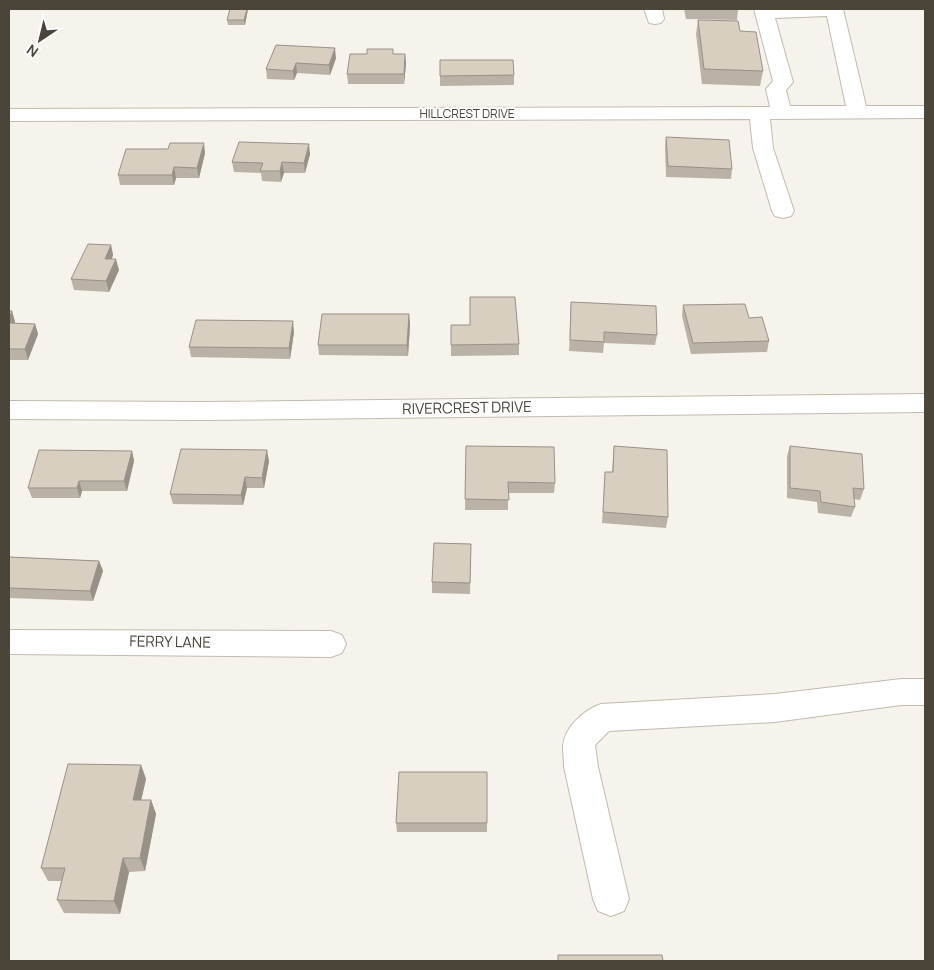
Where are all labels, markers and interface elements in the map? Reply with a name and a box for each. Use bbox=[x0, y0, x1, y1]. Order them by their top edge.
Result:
north arrow bbox=[15, 15, 65, 65]
text: N bbox=[23, 40, 42, 62]
street label: HILLCREST DRIVE bbox=[419, 105, 515, 122]
street label: RIVERCREST DRIVE bbox=[402, 396, 532, 419]
street label: FERRY LANE bbox=[129, 630, 211, 653]

